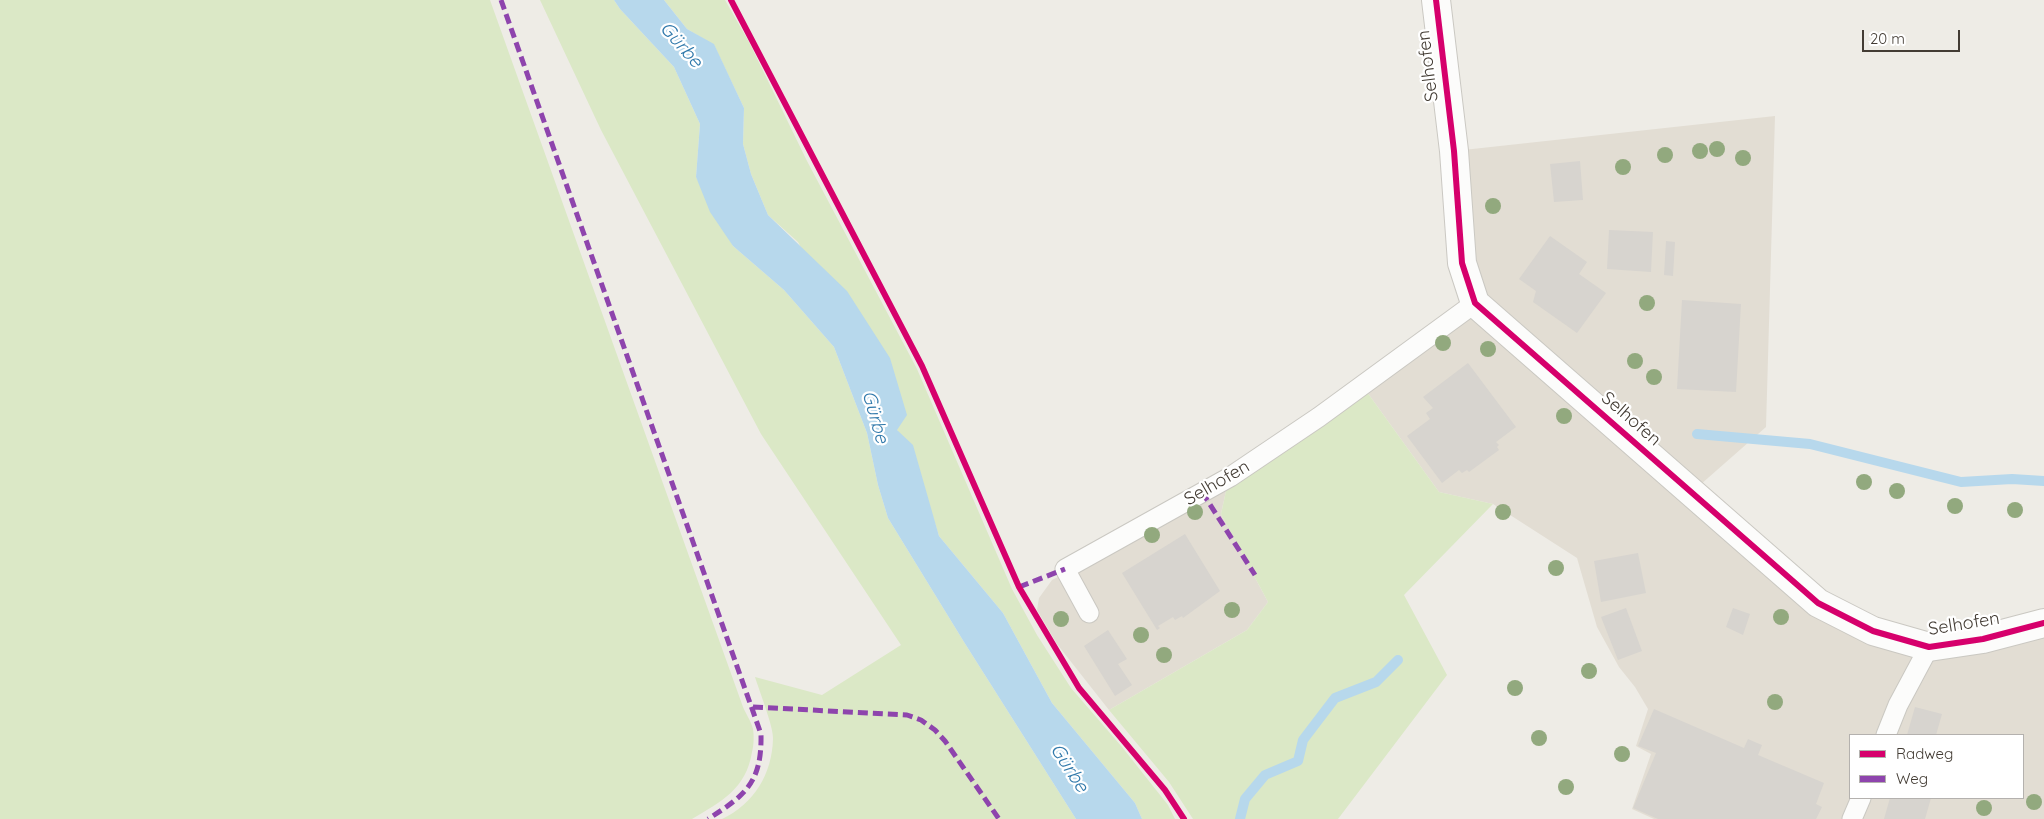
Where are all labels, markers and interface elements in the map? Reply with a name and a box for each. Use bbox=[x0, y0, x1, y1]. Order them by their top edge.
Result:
water label: Gürbe bbox=[655, 17, 707, 73]
scale bar bbox=[1864, 20, 1962, 52]
street label: Selhofen bbox=[1413, 29, 1443, 103]
text: 20 m bbox=[1870, 29, 1905, 48]
street label: Selhofen bbox=[1597, 387, 1665, 451]
water label: Gürbe bbox=[857, 388, 893, 446]
street label: Selhofen bbox=[1180, 456, 1254, 510]
street label: Selhofen bbox=[1927, 608, 2001, 640]
legend bbox=[1849, 734, 2024, 799]
water label: Gürbe bbox=[1045, 739, 1093, 797]
text: Radweg bbox=[1896, 744, 1953, 763]
text: Weg bbox=[1896, 769, 1928, 788]

